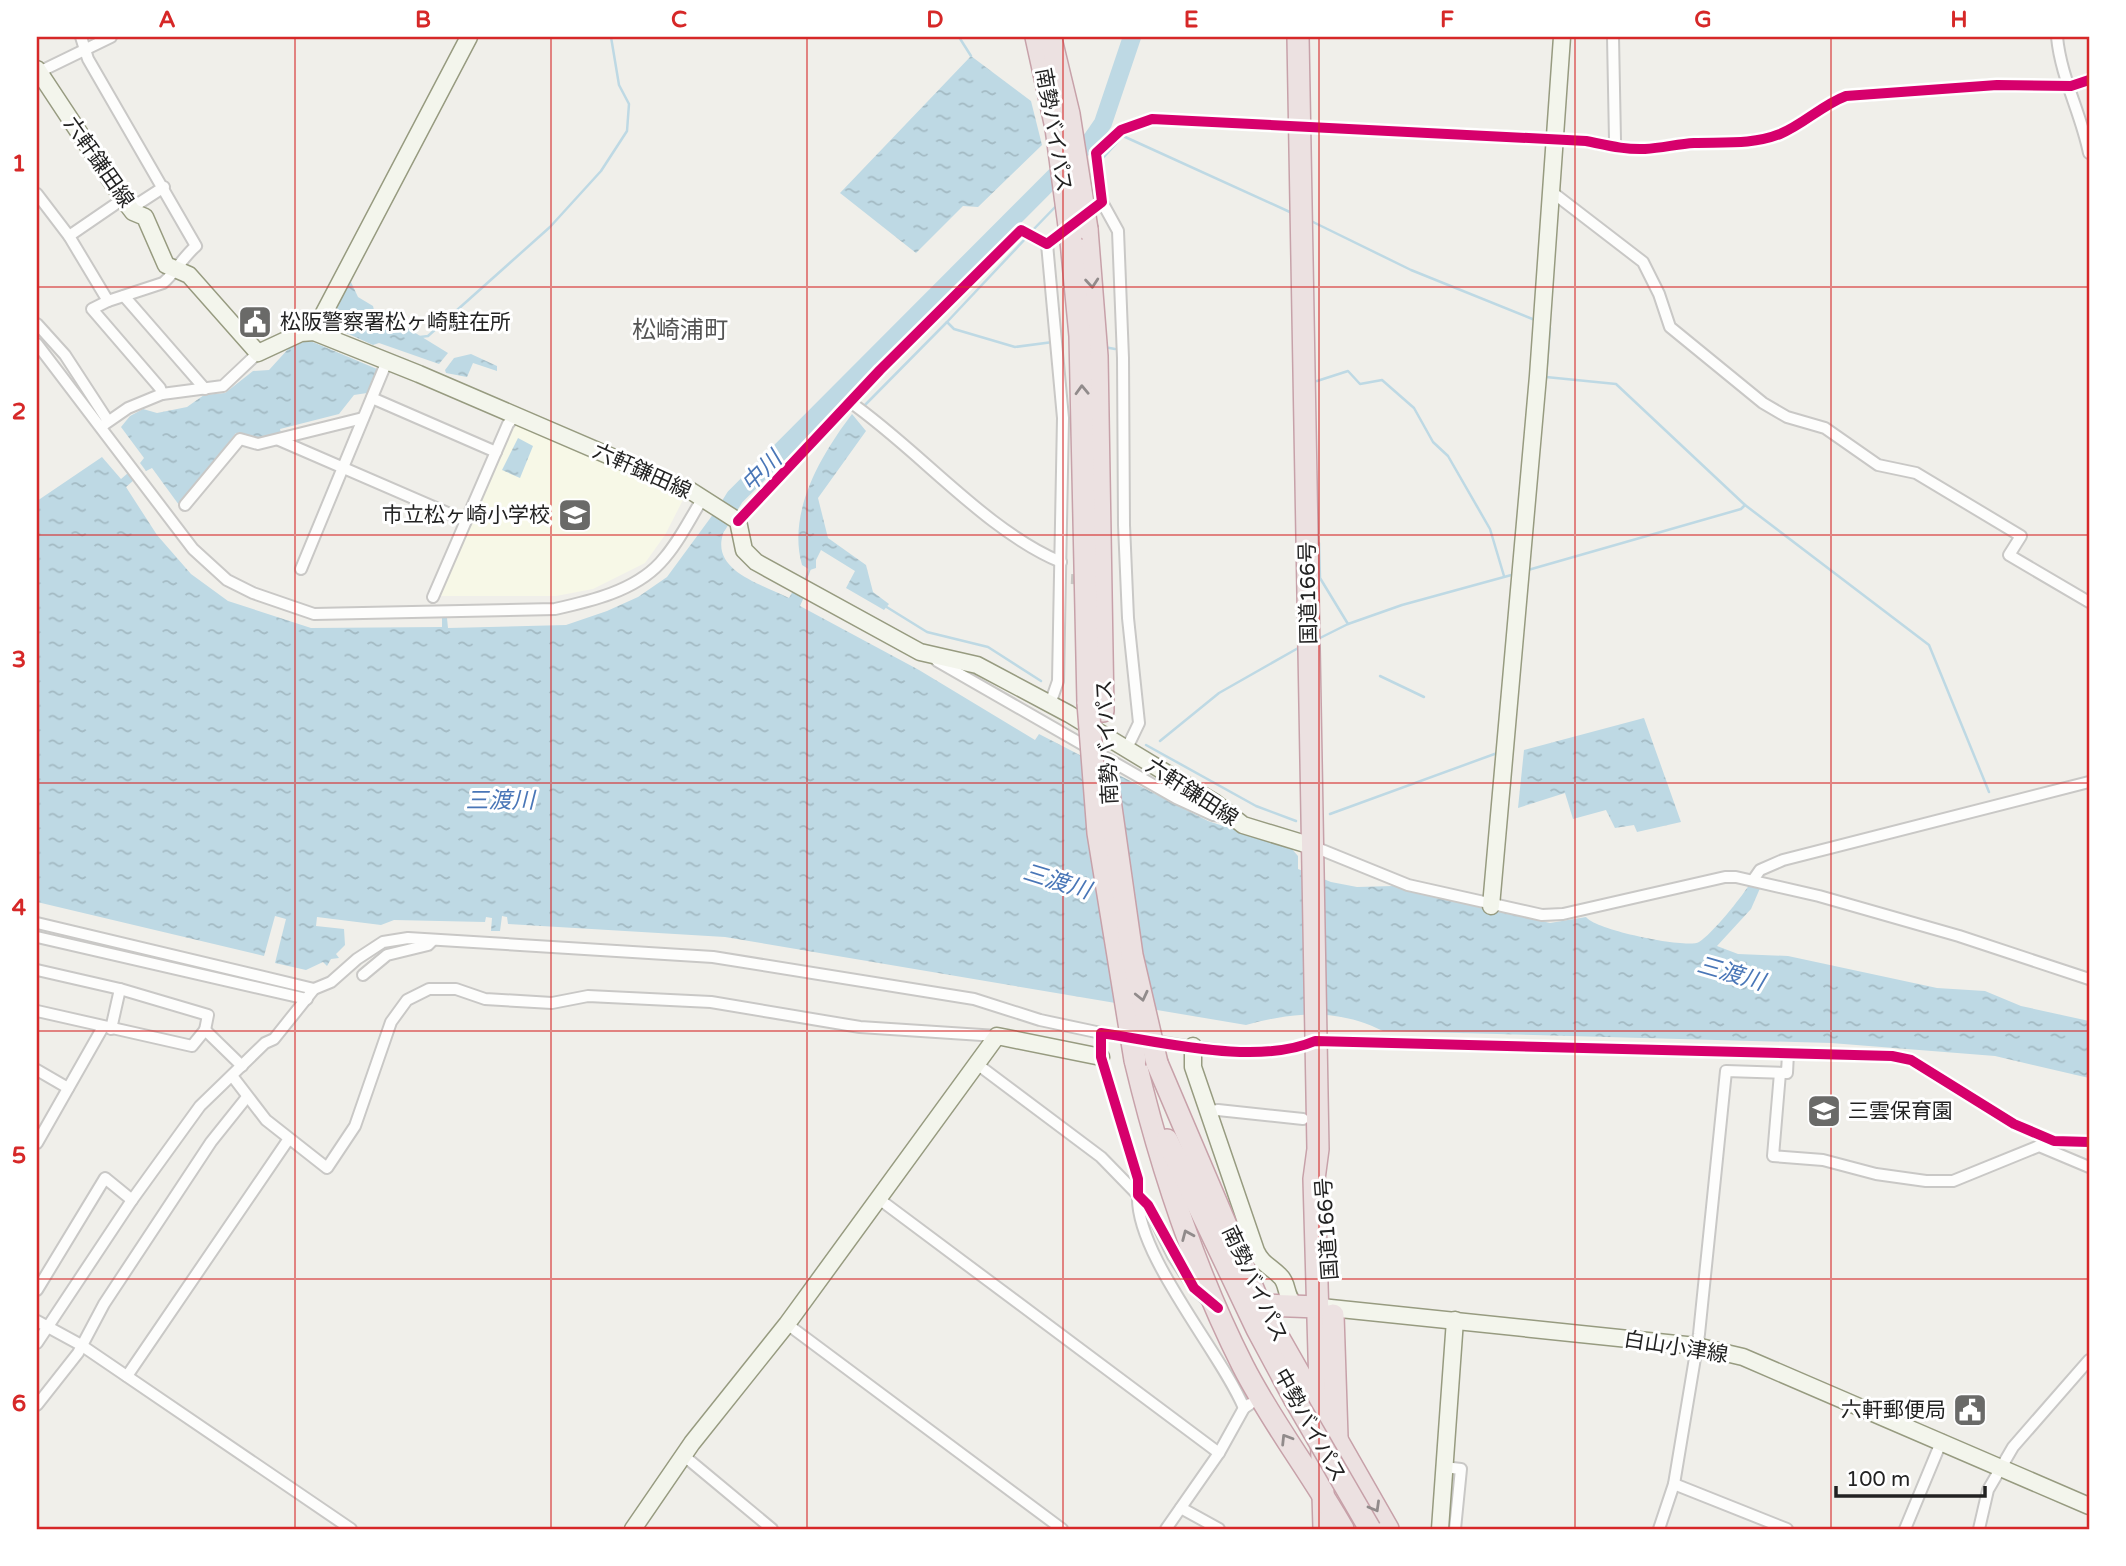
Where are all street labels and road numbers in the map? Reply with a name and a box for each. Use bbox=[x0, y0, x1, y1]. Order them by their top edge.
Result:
street label: 南勢バイパス bbox=[1030, 66, 1077, 194]
street label: 六軒鎌田線 bbox=[58, 112, 139, 212]
street label: 六軒鎌田線 bbox=[589, 439, 695, 504]
street label: 国道166号 bbox=[1295, 541, 1322, 644]
street label: 南勢バイパス bbox=[1092, 679, 1123, 805]
street label: 六軒鎌田線 bbox=[1141, 753, 1243, 831]
street label: 国道166号 bbox=[1311, 1177, 1344, 1281]
street label: 南勢バイパス bbox=[1217, 1222, 1292, 1346]
street label: 白山小津線 bbox=[1622, 1327, 1730, 1368]
street label: 中勢バイパス bbox=[1268, 1364, 1351, 1486]

